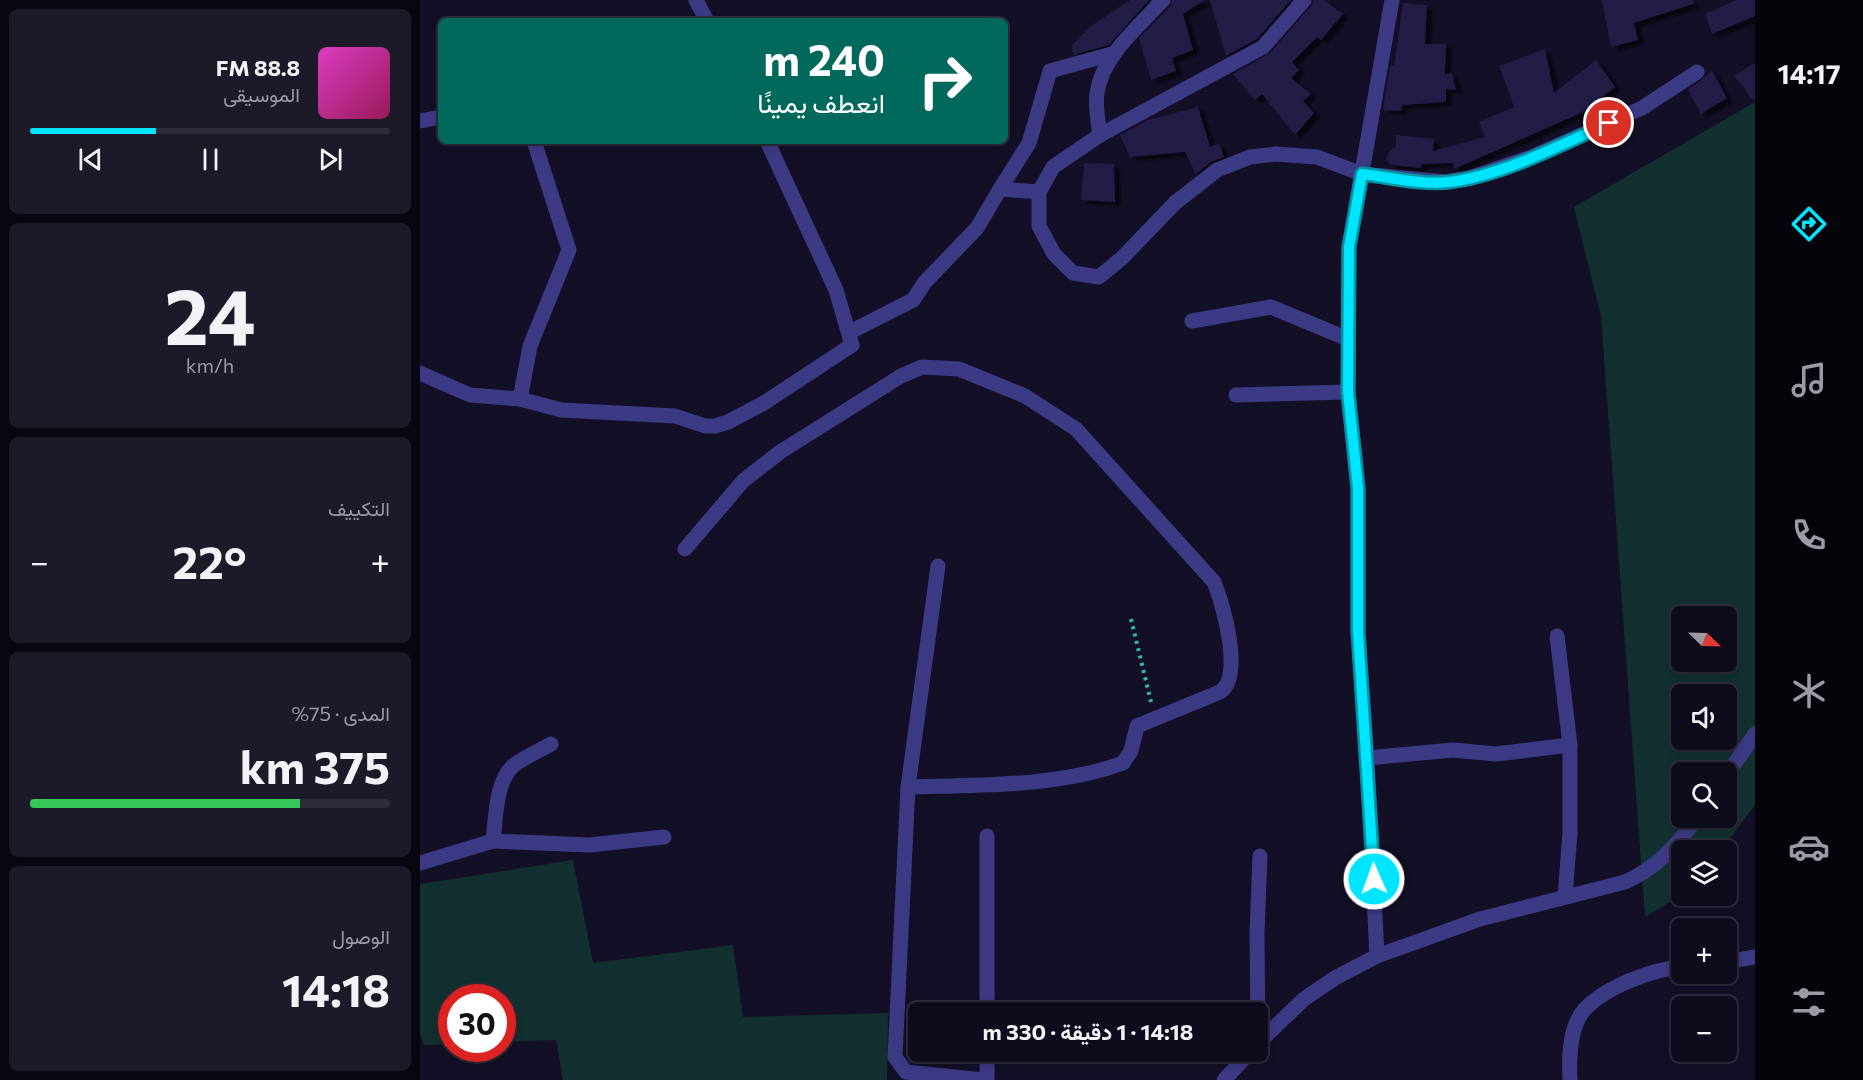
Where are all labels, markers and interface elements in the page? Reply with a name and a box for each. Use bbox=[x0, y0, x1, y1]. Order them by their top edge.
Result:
text: 240 m bbox=[763, 33, 885, 85]
icon: right bbox=[906, 42, 984, 120]
text: 88.8 FM bbox=[216, 54, 300, 81]
text: 14:17 bbox=[1778, 57, 1841, 90]
text: الموسيقى bbox=[223, 82, 300, 106]
text: انعطف يمينًا bbox=[757, 86, 885, 119]
pin bbox=[1583, 97, 1634, 148]
icon: arrive bbox=[1592, 106, 1625, 139]
icon: previous bbox=[74, 143, 107, 176]
icon: pause bbox=[194, 143, 227, 176]
icon: next bbox=[314, 143, 347, 176]
icon: directions bbox=[1788, 203, 1830, 245]
text: 24 bbox=[164, 266, 256, 361]
text: km/h bbox=[186, 353, 234, 377]
icon: music bbox=[1788, 359, 1830, 401]
text: التكييف bbox=[328, 496, 390, 520]
icon: phone bbox=[1788, 514, 1830, 556]
text: 22° bbox=[173, 533, 247, 588]
text: − bbox=[30, 540, 49, 581]
text: + bbox=[371, 540, 390, 581]
north arrow bbox=[1671, 606, 1737, 672]
map controls bbox=[1671, 606, 1737, 1062]
icon: climate bbox=[1788, 670, 1830, 712]
button: sound bbox=[1671, 684, 1737, 750]
text: المدى · 75% bbox=[291, 701, 390, 725]
text: 375 km bbox=[240, 738, 390, 793]
button: search bbox=[1671, 762, 1737, 828]
icon: car bbox=[1788, 826, 1830, 868]
button: layers bbox=[1671, 840, 1737, 906]
position arrow bbox=[1342, 847, 1406, 911]
button: + bbox=[1671, 918, 1737, 984]
text: الوصول bbox=[332, 924, 390, 948]
text: 14:18 bbox=[282, 961, 390, 1016]
icon: filters bbox=[1788, 981, 1830, 1023]
speed limit sign: 30 bbox=[438, 984, 516, 1062]
button: − bbox=[1671, 996, 1737, 1062]
text: 14:18 · 1 دقيقة · 330 m bbox=[983, 1018, 1193, 1045]

